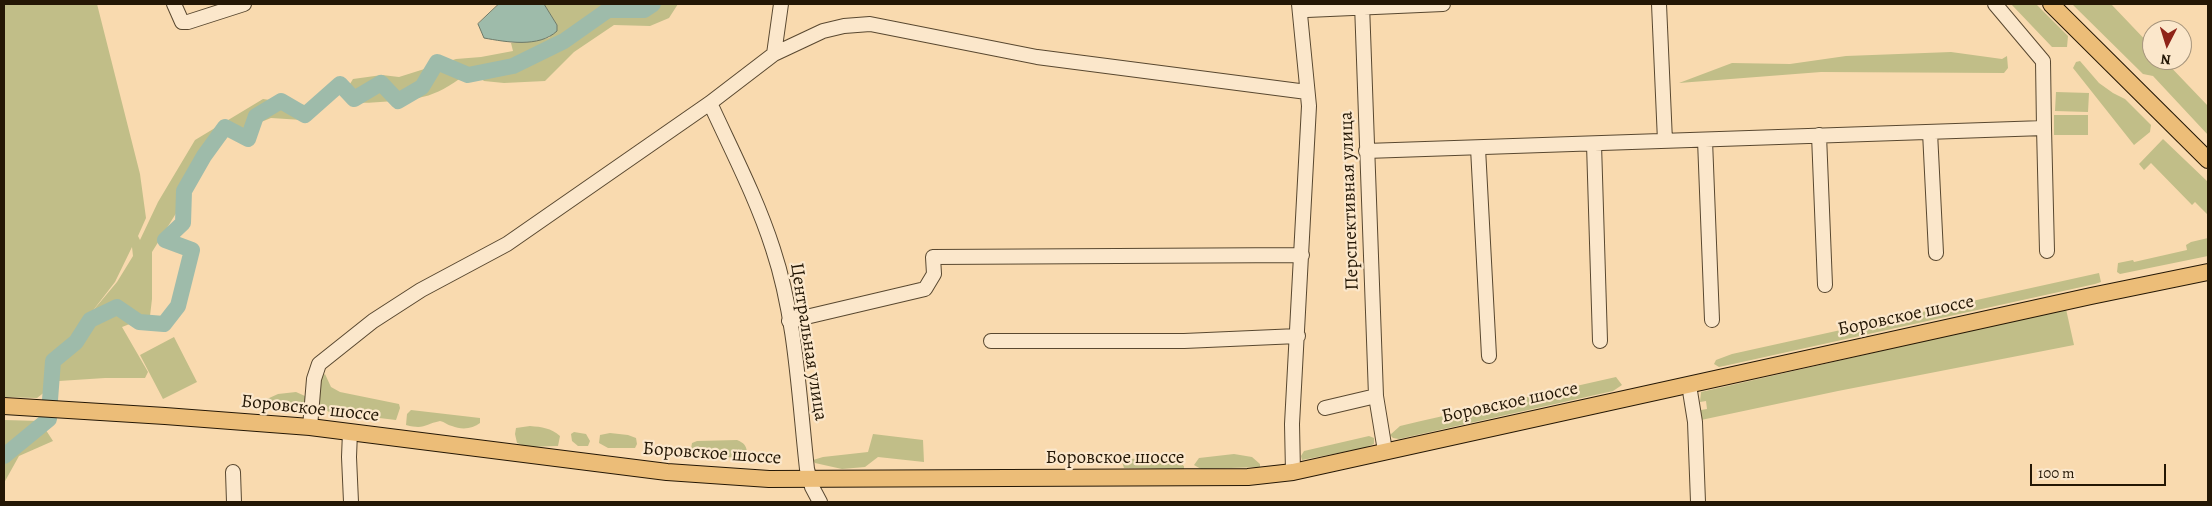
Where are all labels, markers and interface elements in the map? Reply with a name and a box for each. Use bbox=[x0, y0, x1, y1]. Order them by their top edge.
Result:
north arrow bbox=[2142, 20, 2192, 70]
text: N bbox=[2160, 50, 2172, 69]
street label: Перспективная улица bbox=[1335, 111, 1365, 291]
street label: Центральная улица bbox=[784, 261, 832, 423]
street label: Боровское шоссе bbox=[1836, 290, 1976, 342]
street label: Боровское шоссе bbox=[1440, 377, 1580, 429]
street label: Боровское шоссе bbox=[240, 390, 380, 428]
street label: Боровское шоссе bbox=[642, 438, 782, 470]
street label: Боровское шоссе bbox=[1045, 447, 1185, 469]
scale bar bbox=[2032, 454, 2168, 486]
text: 100 m bbox=[2038, 463, 2075, 483]

